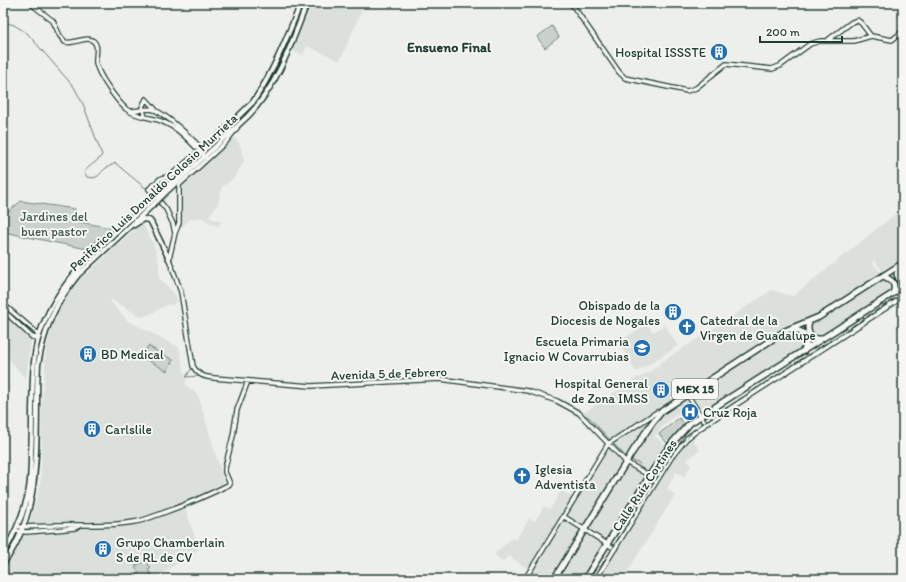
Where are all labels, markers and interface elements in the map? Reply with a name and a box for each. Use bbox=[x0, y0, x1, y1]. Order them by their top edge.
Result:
scale bar bbox=[760, 18, 842, 44]
text: 200 m bbox=[766, 25, 800, 39]
district label: Ensueno Final bbox=[407, 39, 492, 56]
building icon: Hospital ISSSTE bbox=[709, 42, 729, 62]
place label: Hospital ISSSTE bbox=[615, 45, 706, 60]
street label: Periférico Luis Donaldo Colosio Murrieta bbox=[66, 110, 241, 274]
park label: Jardines del buen pastor bbox=[20, 209, 88, 239]
place label: Obispado de la Diocesis de Nogales bbox=[551, 298, 661, 328]
building icon: Obispado de la Diocesis de Nogales bbox=[663, 302, 683, 322]
place label: Catedral de la Virgen de Guadalupe bbox=[700, 313, 816, 343]
church icon: Catedral de la Virgen de Guadalupe bbox=[677, 317, 697, 337]
place label: Escuela Primaria Ignacio W Covarrubias bbox=[504, 334, 629, 364]
school or university icon: Escuela Primaria Ignacio W Covarrubias bbox=[632, 338, 652, 358]
building icon: BD Medical bbox=[78, 344, 98, 364]
place label: BD Medical bbox=[101, 347, 164, 362]
street label: Avenida 5 de Febrero bbox=[331, 364, 448, 383]
place label: Hospital General de Zona IMSS bbox=[555, 376, 648, 406]
road number: MEX 15 bbox=[672, 379, 718, 399]
building icon: Hospital General de Zona IMSS bbox=[651, 380, 671, 400]
hospital icon: Cruz Roja bbox=[680, 402, 700, 422]
place label: Cruz Roja bbox=[703, 405, 757, 420]
building icon: Carlslile bbox=[82, 419, 102, 439]
place label: Carlslile bbox=[105, 422, 152, 437]
street label: Calle Ruíz Cortines bbox=[609, 436, 680, 534]
place label: Iglesia Adventista bbox=[535, 462, 596, 492]
church icon: Iglesia Adventista bbox=[512, 466, 532, 486]
place label: Grupo Chamberlain S de RL de CV bbox=[116, 535, 225, 565]
building icon: Grupo Chamberlain S de RL de CV bbox=[93, 539, 113, 559]

